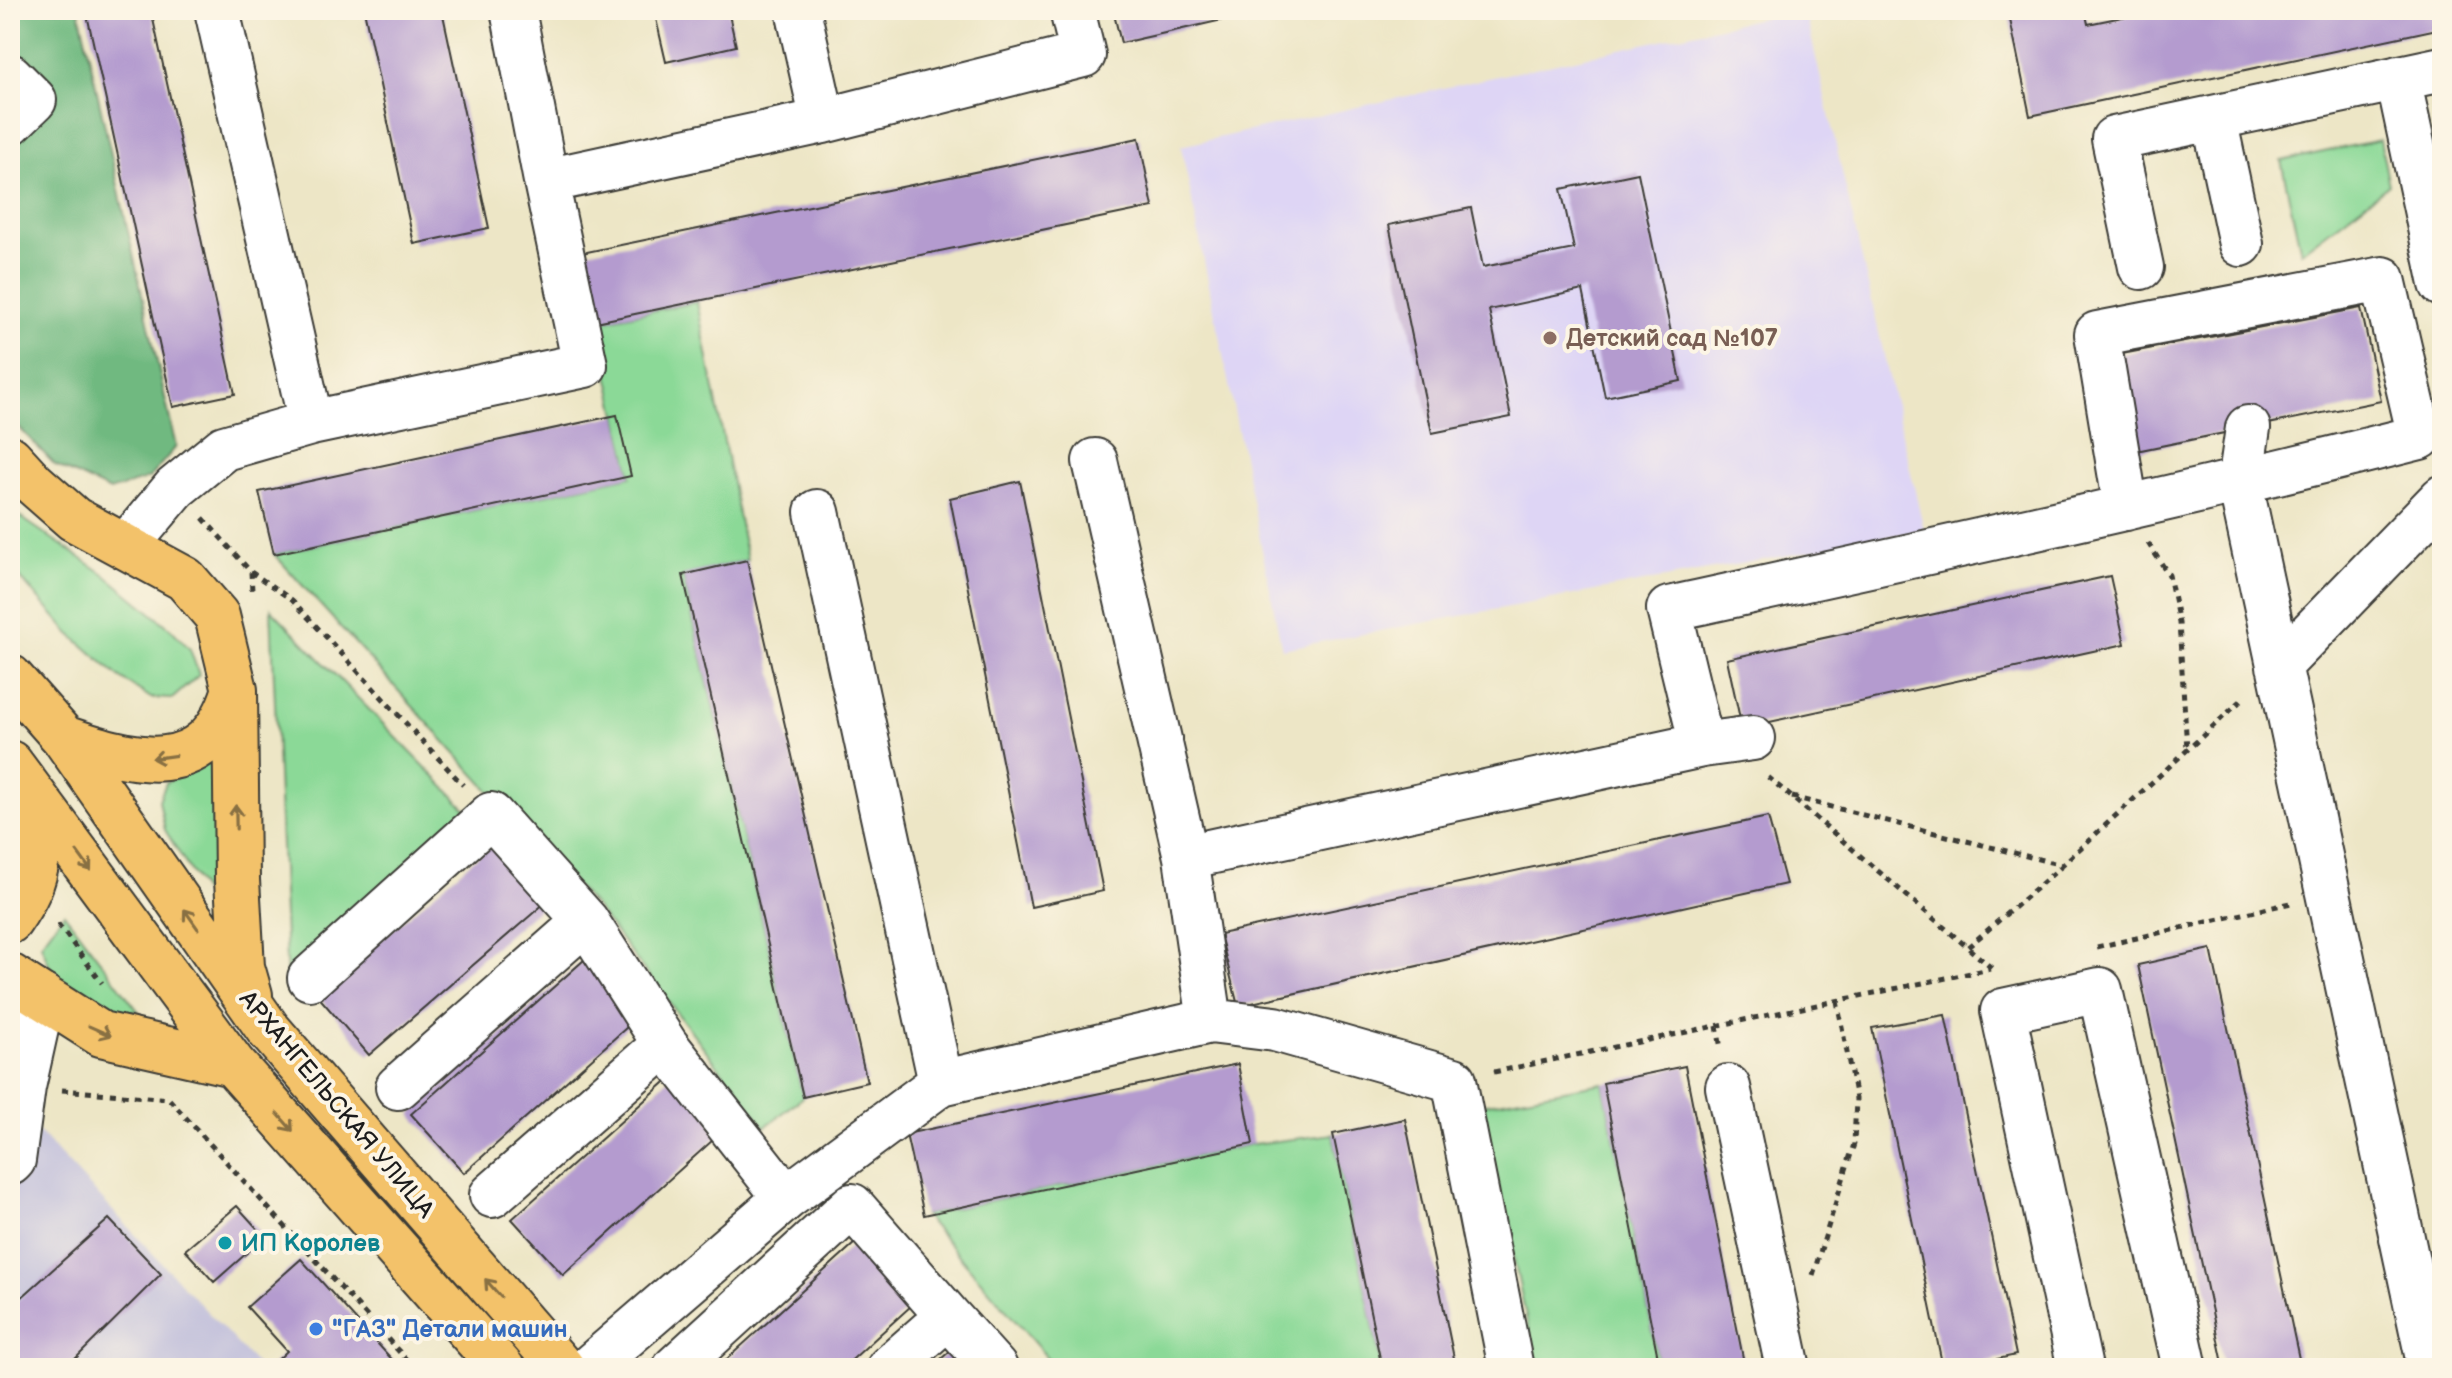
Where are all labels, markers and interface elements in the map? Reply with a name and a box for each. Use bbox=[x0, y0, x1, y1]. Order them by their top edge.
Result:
place label: Детский сад №107 bbox=[1566, 324, 1778, 353]
marker: Детский сад №107 bbox=[1541, 329, 1559, 347]
one-way arrow bbox=[152, 750, 177, 765]
one-way arrow bbox=[228, 804, 244, 831]
one-way arrow bbox=[75, 850, 92, 871]
one-way arrow bbox=[183, 909, 199, 931]
street label: АРХАНГЕЛЬСКАЯ УЛИЦА bbox=[232, 984, 441, 1224]
one-way arrow bbox=[88, 1025, 112, 1040]
one-way arrow bbox=[276, 1112, 294, 1132]
place label: ИП Королев bbox=[241, 1229, 380, 1258]
marker: ИП Королев bbox=[216, 1234, 234, 1252]
one-way arrow bbox=[484, 1278, 502, 1299]
place label: "ГАЗ" Детали машин bbox=[332, 1315, 568, 1344]
marker: "ГАЗ" Детали машин bbox=[307, 1320, 325, 1338]

